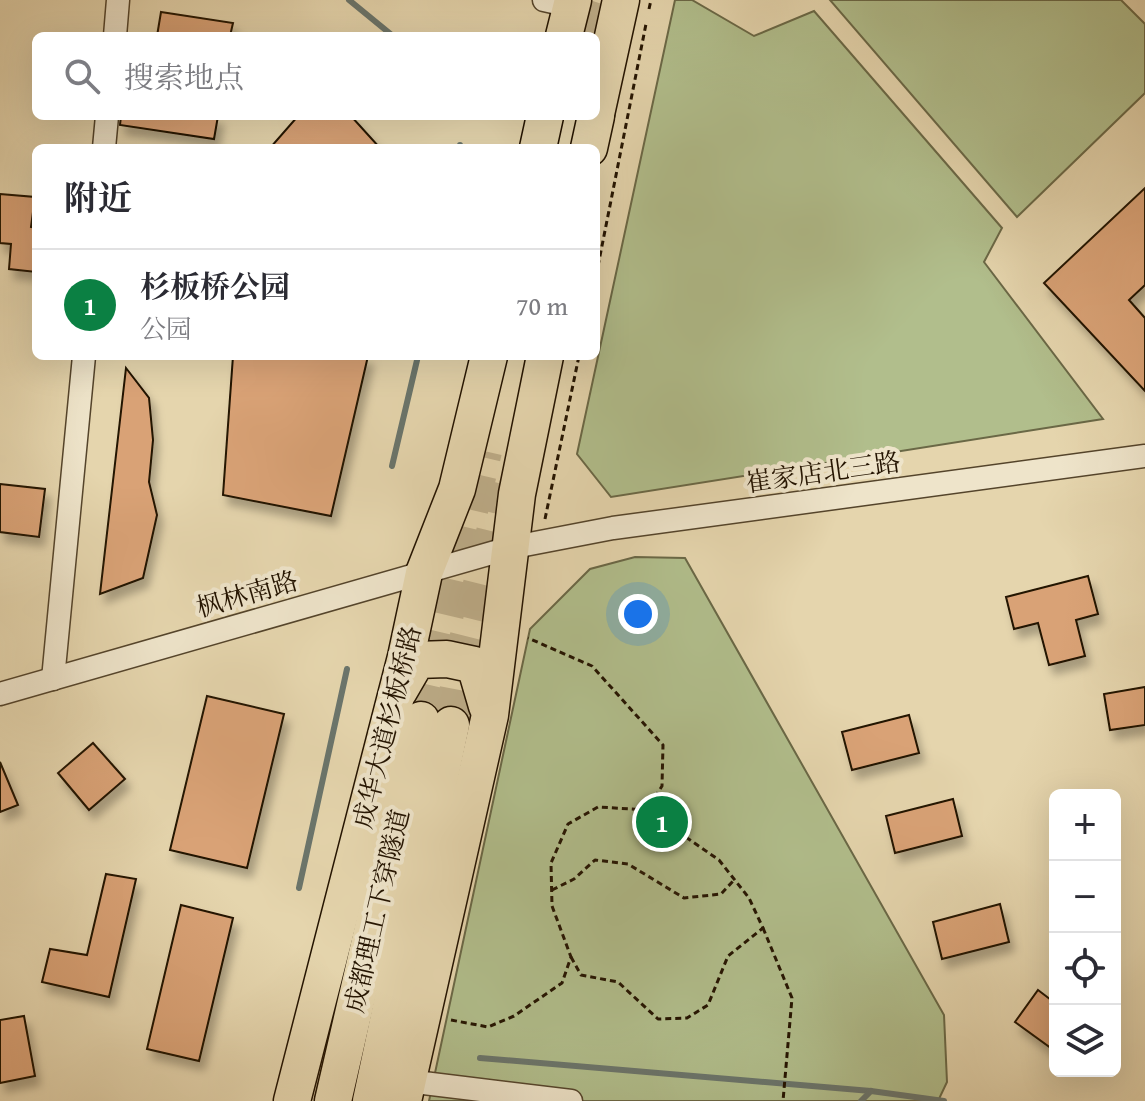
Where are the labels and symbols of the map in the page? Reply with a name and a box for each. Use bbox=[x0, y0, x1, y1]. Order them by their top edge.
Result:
street label: 崔家店北三路 bbox=[743, 441, 903, 502]
street label: 枫林南路 bbox=[191, 560, 302, 627]
your location bbox=[618, 594, 658, 634]
street label: 成华大道杉板桥路 bbox=[342, 621, 431, 833]
pin: 1 bbox=[636, 792, 688, 852]
street label: 成都理工下穿隧道 bbox=[334, 805, 419, 1017]

